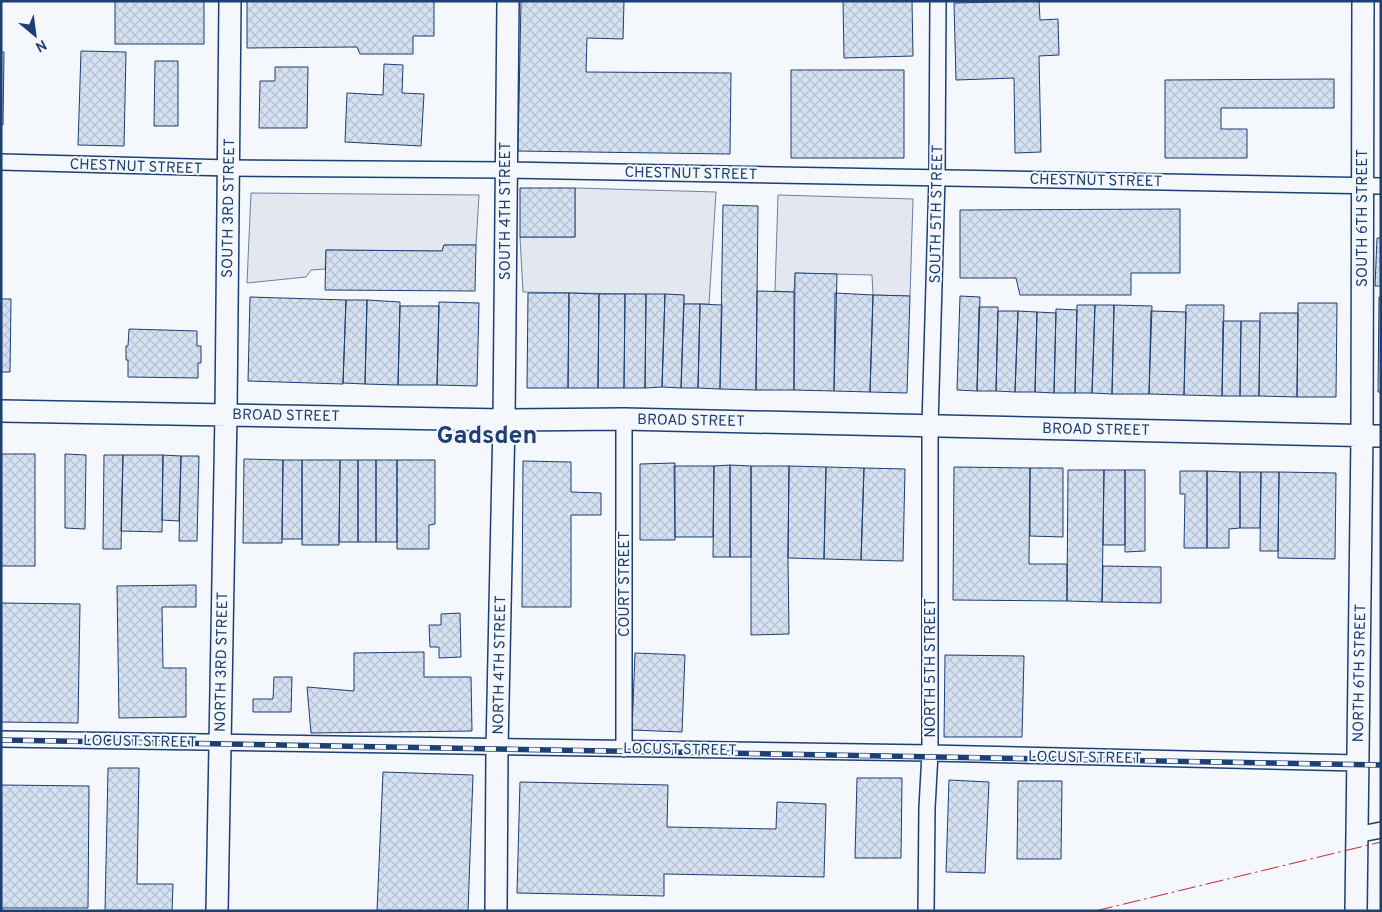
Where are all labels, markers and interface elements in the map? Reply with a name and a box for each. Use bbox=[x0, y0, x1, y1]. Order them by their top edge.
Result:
north arrow bbox=[10, 10, 60, 60]
text: N bbox=[32, 35, 49, 55]
street label: SOUTH 3RD STREET bbox=[219, 138, 240, 278]
street label: SOUTH 4TH STREET bbox=[497, 142, 516, 280]
street label: SOUTH 5TH STREET bbox=[927, 145, 948, 284]
street label: SOUTH 6TH STREET bbox=[1354, 149, 1373, 287]
street label: CHESTNUT STREET bbox=[69, 156, 203, 179]
street label: CHESTNUT STREET bbox=[624, 164, 758, 185]
street label: CHESTNUT STREET bbox=[1029, 171, 1163, 192]
street label: BROAD STREET bbox=[232, 406, 340, 427]
street label: BROAD STREET bbox=[637, 411, 745, 432]
street label: BROAD STREET bbox=[1042, 420, 1150, 441]
district label: Gadsden bbox=[437, 421, 537, 453]
street label: COURT STREET bbox=[616, 531, 635, 637]
street label: NORTH 3RD STREET bbox=[212, 592, 233, 732]
street label: NORTH 4TH STREET bbox=[490, 595, 511, 735]
street label: NORTH 5TH STREET bbox=[922, 598, 941, 738]
street label: NORTH 6TH STREET bbox=[1350, 604, 1371, 743]
street label: LOCUST STREET bbox=[83, 732, 197, 753]
street label: LOCUST STREET bbox=[623, 740, 737, 761]
street label: LOCUST STREET bbox=[1028, 748, 1142, 769]

